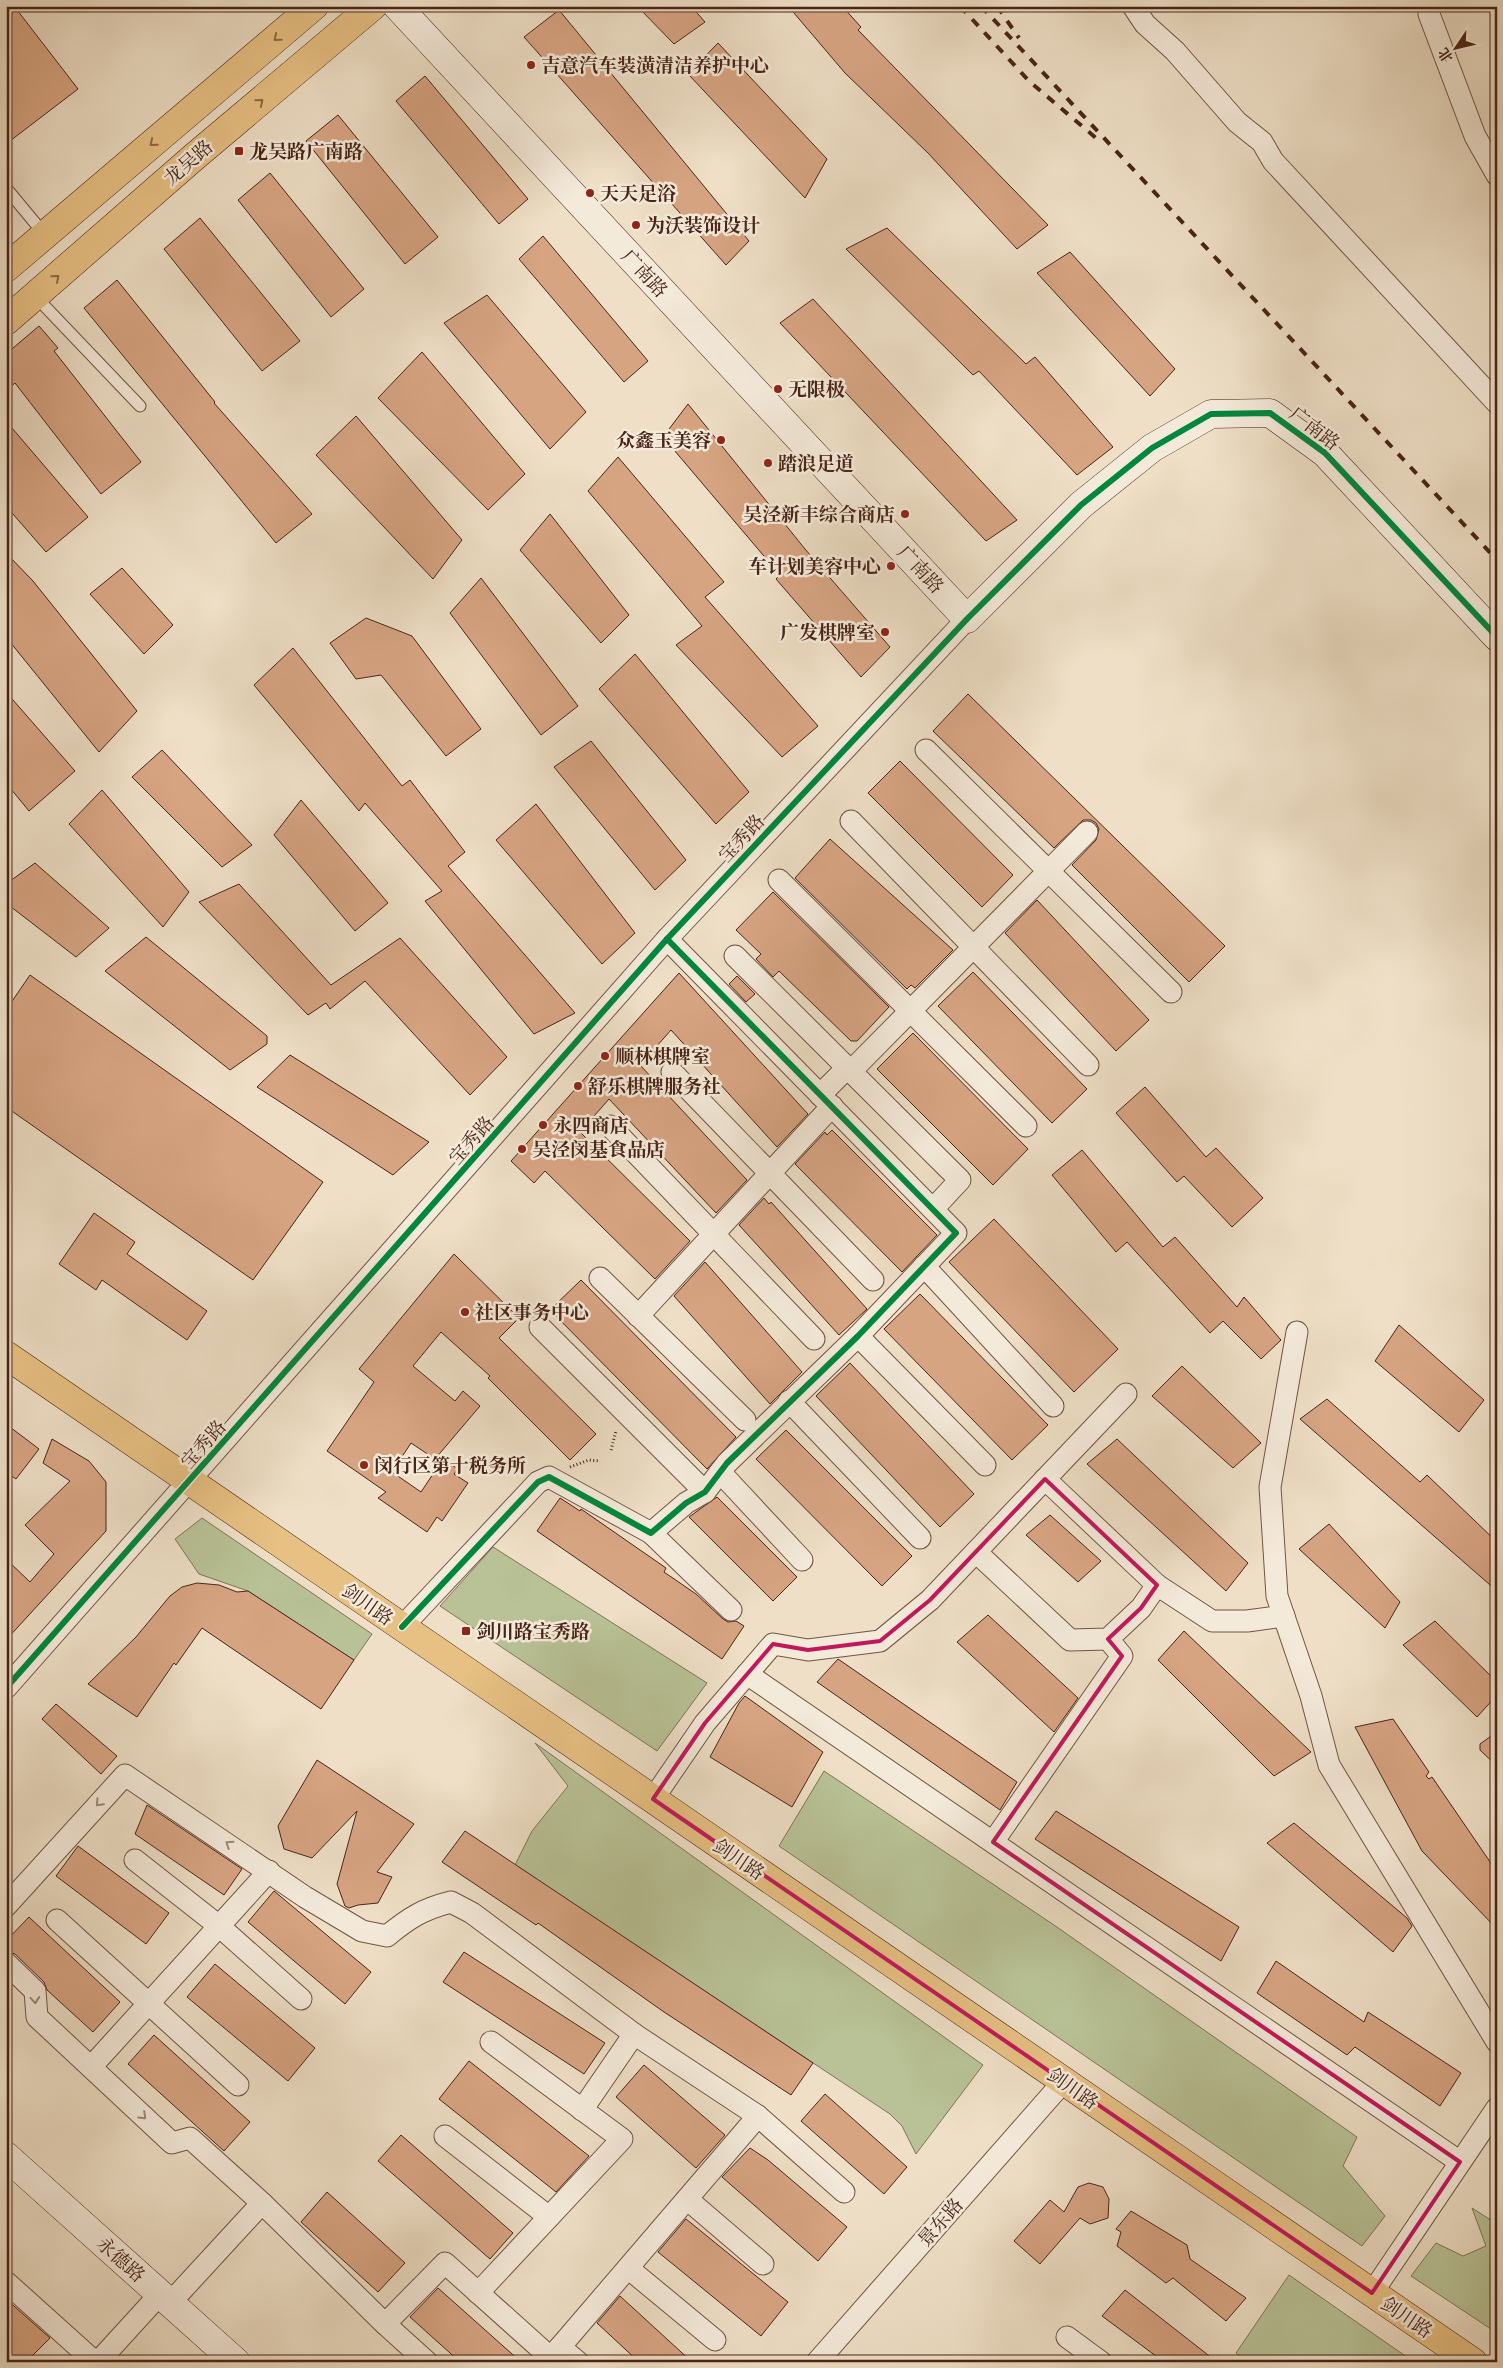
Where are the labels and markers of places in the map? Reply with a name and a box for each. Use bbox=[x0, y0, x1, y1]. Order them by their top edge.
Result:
place label: 吉意汽车装潢清洁养护中心 bbox=[541, 54, 769, 80]
marker: 吉意汽车装潢清洁养护中心 bbox=[525, 59, 537, 71]
place label: 龙吴路广南路 bbox=[249, 140, 363, 166]
marker: 龙吴路广南路 bbox=[233, 145, 245, 157]
place label: 天天足浴 bbox=[600, 182, 676, 208]
marker: 天天足浴 bbox=[584, 187, 596, 199]
place label: 为沃装饰设计 bbox=[646, 214, 760, 240]
marker: 为沃装饰设计 bbox=[630, 219, 642, 231]
place label: 无限极 bbox=[788, 378, 845, 404]
marker: 无限极 bbox=[772, 383, 784, 395]
place label: 众鑫玉美容 bbox=[616, 429, 711, 455]
marker: 众鑫玉美容 bbox=[715, 434, 727, 446]
place label: 踏浪足道 bbox=[778, 452, 854, 478]
marker: 踏浪足道 bbox=[762, 457, 774, 469]
place label: 吴泾新丰综合商店 bbox=[743, 503, 895, 529]
marker: 吴泾新丰综合商店 bbox=[899, 508, 911, 520]
place label: 车计划美容中心 bbox=[748, 555, 881, 581]
marker: 车计划美容中心 bbox=[885, 560, 897, 572]
place label: 广发棋牌室 bbox=[780, 621, 875, 647]
marker: 广发棋牌室 bbox=[879, 626, 891, 638]
place label: 顺林棋牌室 bbox=[615, 1045, 710, 1071]
marker: 顺林棋牌室 bbox=[599, 1050, 611, 1062]
place label: 舒乐棋牌服务社 bbox=[587, 1075, 721, 1101]
marker: 舒乐棋牌服务社 bbox=[572, 1080, 584, 1092]
place label: 永四商店 bbox=[553, 1114, 629, 1140]
marker: 永四商店 bbox=[537, 1119, 549, 1131]
place label: 吴泾闵基食品店 bbox=[532, 1138, 665, 1164]
marker: 吴泾闵基食品店 bbox=[516, 1143, 528, 1155]
place label: 社区事务中心 bbox=[475, 1301, 589, 1327]
marker: 社区事务中心 bbox=[459, 1306, 471, 1318]
place label: 闵行区第十税务所 bbox=[374, 1454, 526, 1480]
marker: 闵行区第十税务所 bbox=[358, 1459, 370, 1471]
place label: 剑川路宝秀路 bbox=[476, 1620, 590, 1646]
marker: 剑川路宝秀路 bbox=[460, 1625, 472, 1637]

